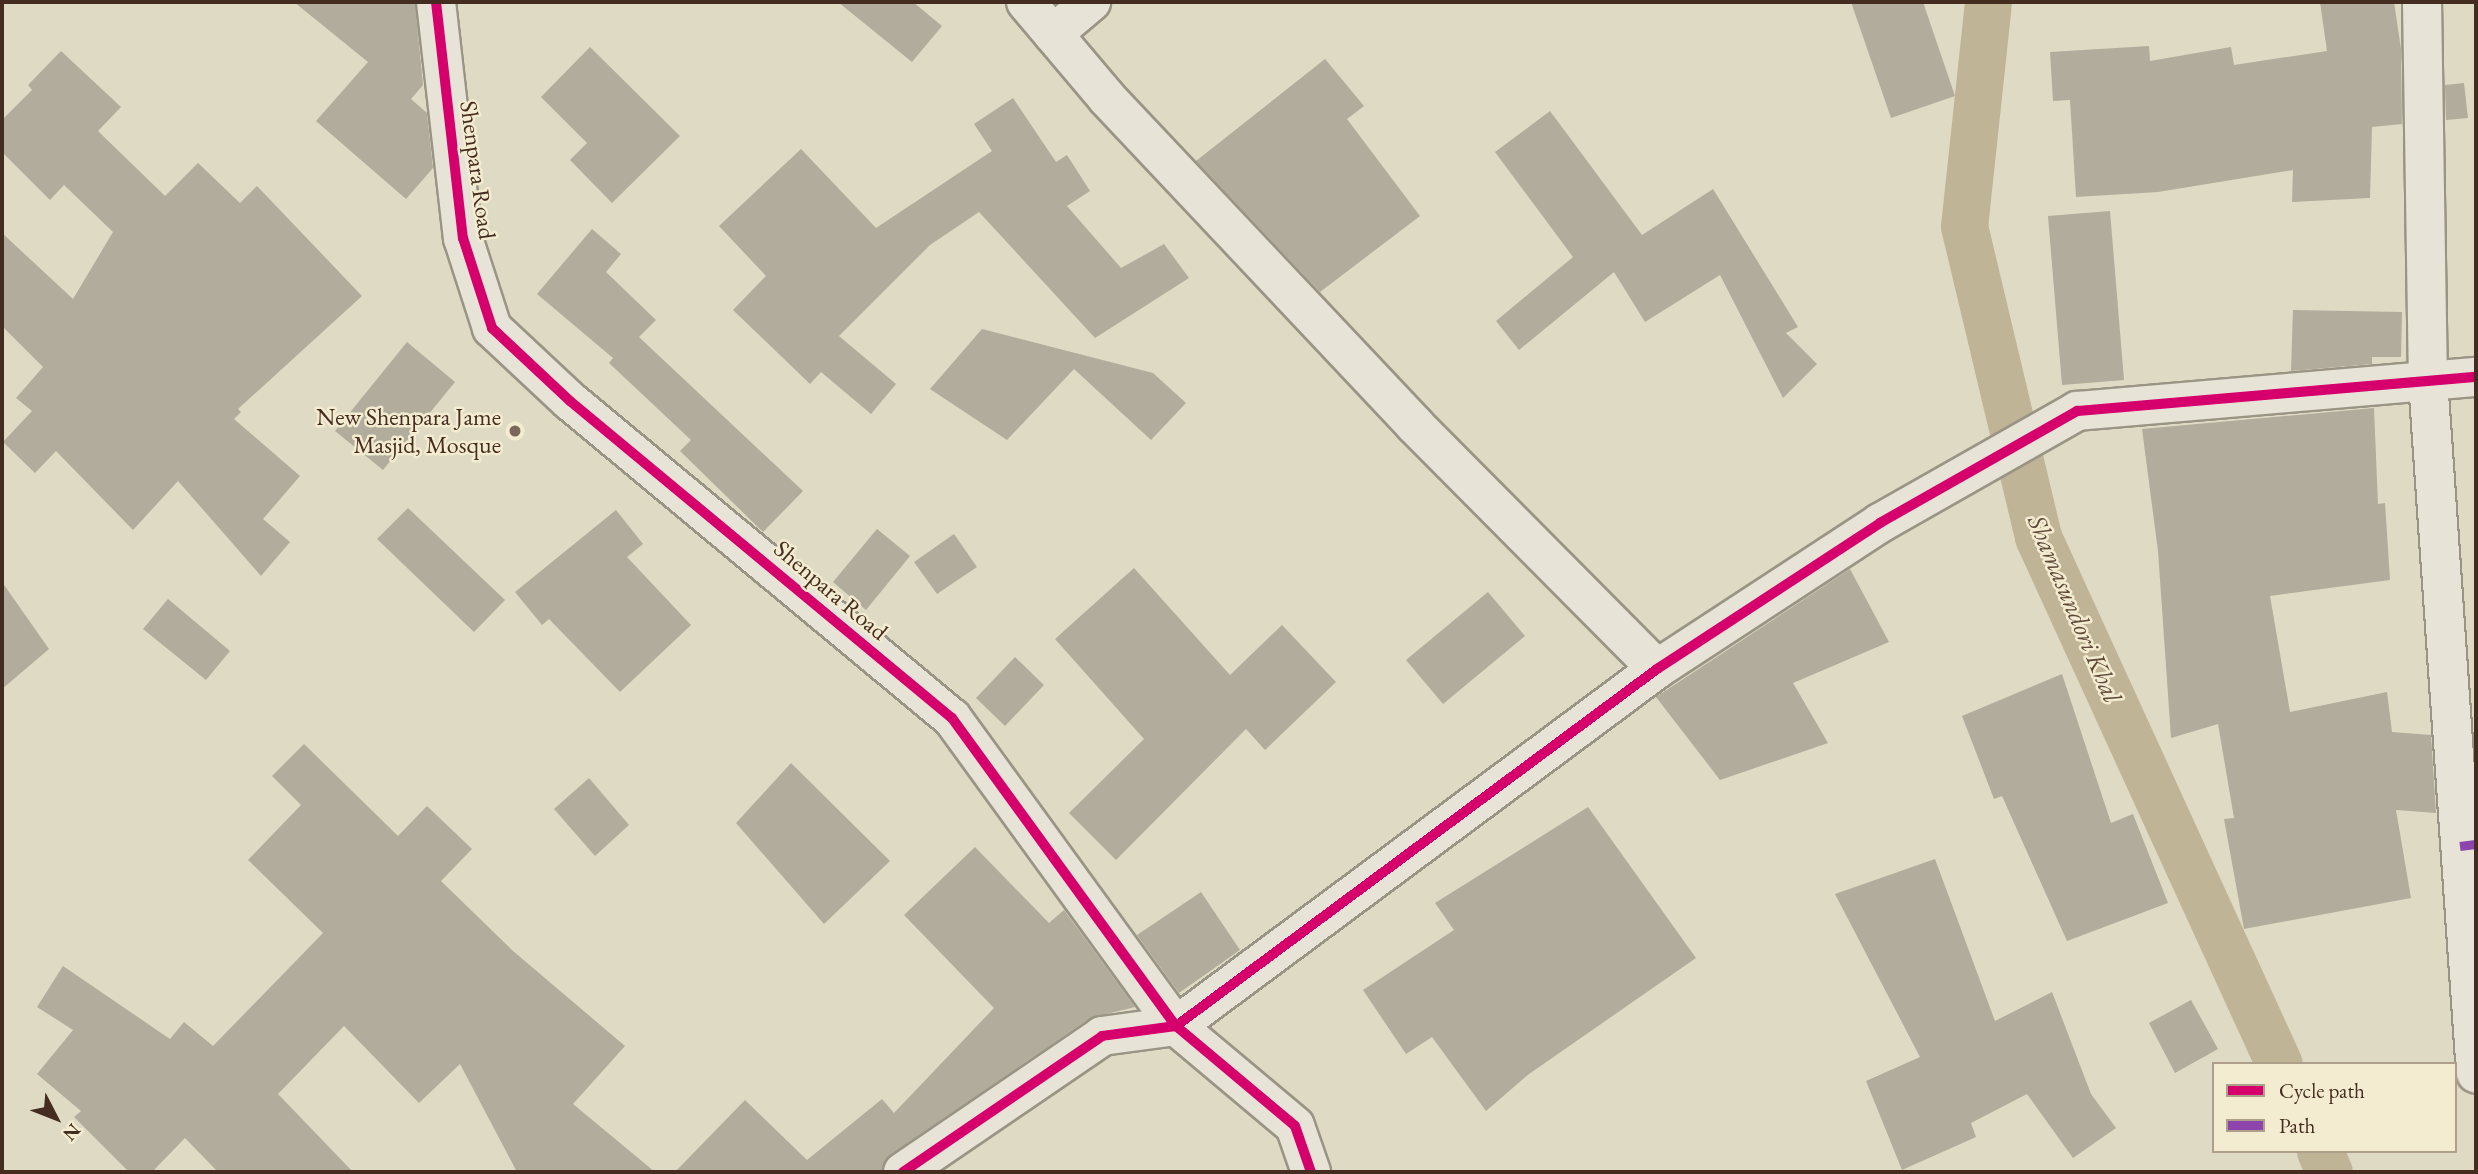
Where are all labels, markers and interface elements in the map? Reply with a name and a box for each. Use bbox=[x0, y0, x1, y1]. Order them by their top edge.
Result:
street label: Shenpara Road bbox=[454, 99, 502, 241]
place label: New Shenpara Jame Masjid, Mosque bbox=[316, 403, 501, 459]
marker: New Shenpara Jame Masjid, Mosque bbox=[507, 423, 523, 439]
water label: Shamasundori Khal bbox=[2020, 511, 2128, 707]
street label: Shenpara Road bbox=[768, 534, 894, 646]
legend bbox=[2212, 1062, 2457, 1153]
text: Cycle path bbox=[2279, 1077, 2365, 1104]
north arrow bbox=[21, 1083, 91, 1153]
text: Path bbox=[2279, 1112, 2315, 1139]
text: N bbox=[58, 1118, 86, 1146]

